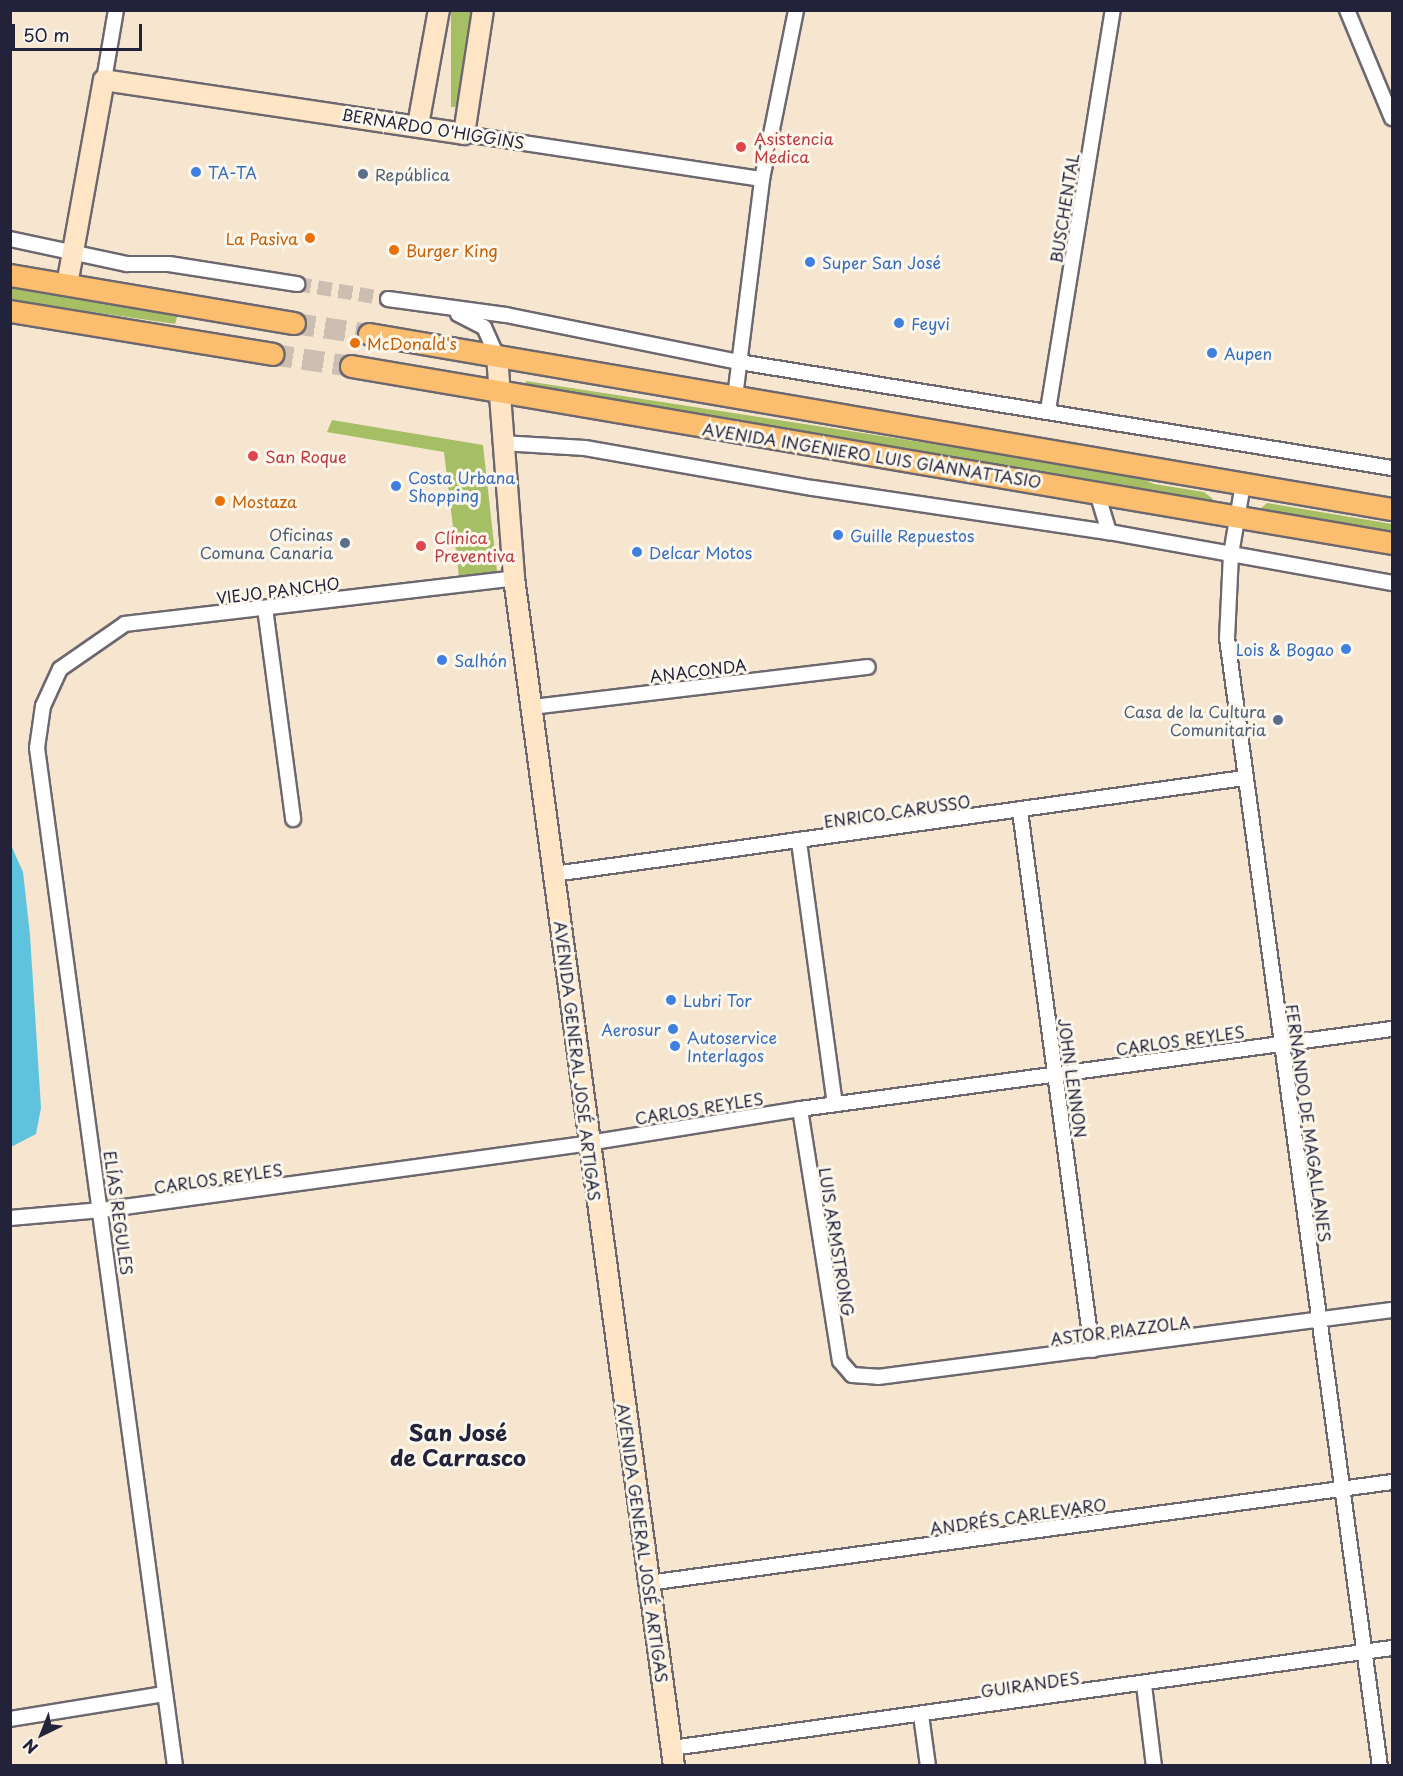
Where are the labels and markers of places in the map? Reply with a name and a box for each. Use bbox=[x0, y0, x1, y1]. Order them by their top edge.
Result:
place label: Asistencia Médica bbox=[754, 128, 834, 166]
marker: Asistencia Médica bbox=[732, 138, 750, 156]
place label: TA-TA bbox=[208, 162, 257, 182]
place label: República bbox=[375, 164, 450, 184]
marker: TA-TA bbox=[189, 165, 203, 179]
marker: República bbox=[356, 167, 370, 181]
place label: La Pasiva bbox=[225, 228, 298, 248]
marker: La Pasiva bbox=[303, 231, 317, 245]
place label: Burger King bbox=[406, 240, 497, 260]
marker: Burger King bbox=[387, 243, 401, 257]
place label: Super San José bbox=[822, 252, 940, 272]
marker: Super San José bbox=[803, 255, 817, 269]
place label: Feyvi bbox=[911, 313, 950, 333]
marker: Feyvi bbox=[892, 316, 906, 330]
place label: McDonald's bbox=[367, 333, 457, 353]
marker: McDonald's bbox=[348, 336, 362, 350]
place label: Aupen bbox=[1224, 343, 1272, 363]
marker: Aupen bbox=[1205, 346, 1219, 360]
place label: San Roque bbox=[265, 446, 346, 466]
marker: San Roque bbox=[246, 449, 260, 463]
place label: Costa Urbana Shopping bbox=[408, 467, 516, 505]
marker: Costa Urbana Shopping bbox=[389, 479, 403, 493]
place label: Mostaza bbox=[232, 491, 297, 511]
marker: Mostaza bbox=[213, 494, 227, 508]
place label: Oficinas Comuna Canaria bbox=[201, 524, 333, 562]
place label: Guille Repuestos bbox=[850, 525, 976, 545]
place label: Clínica Preventiva bbox=[434, 527, 515, 565]
marker: Guille Repuestos bbox=[831, 528, 845, 542]
marker: Oficinas Comuna Canaria bbox=[338, 536, 352, 550]
marker: Clínica Preventiva bbox=[412, 537, 430, 555]
place label: Delcar Motos bbox=[649, 542, 751, 562]
marker: Delcar Motos bbox=[630, 545, 644, 559]
place label: Lois & Bogao bbox=[1235, 639, 1334, 659]
marker: Lois & Bogao bbox=[1339, 642, 1353, 656]
place label: Salhón bbox=[454, 650, 507, 670]
marker: Salhón bbox=[435, 653, 449, 667]
place label: Casa de la Cultura Comunitaria bbox=[1122, 701, 1266, 739]
marker: Casa de la Cultura Comunitaria bbox=[1271, 713, 1285, 727]
place label: Lubri Tor bbox=[683, 990, 753, 1010]
marker: Lubri Tor bbox=[664, 993, 678, 1007]
place label: Aerosur bbox=[601, 1019, 661, 1039]
marker: Aerosur bbox=[666, 1022, 680, 1036]
place label: Autoservice Interlagos bbox=[687, 1027, 777, 1065]
marker: Autoservice Interlagos bbox=[668, 1039, 682, 1053]

